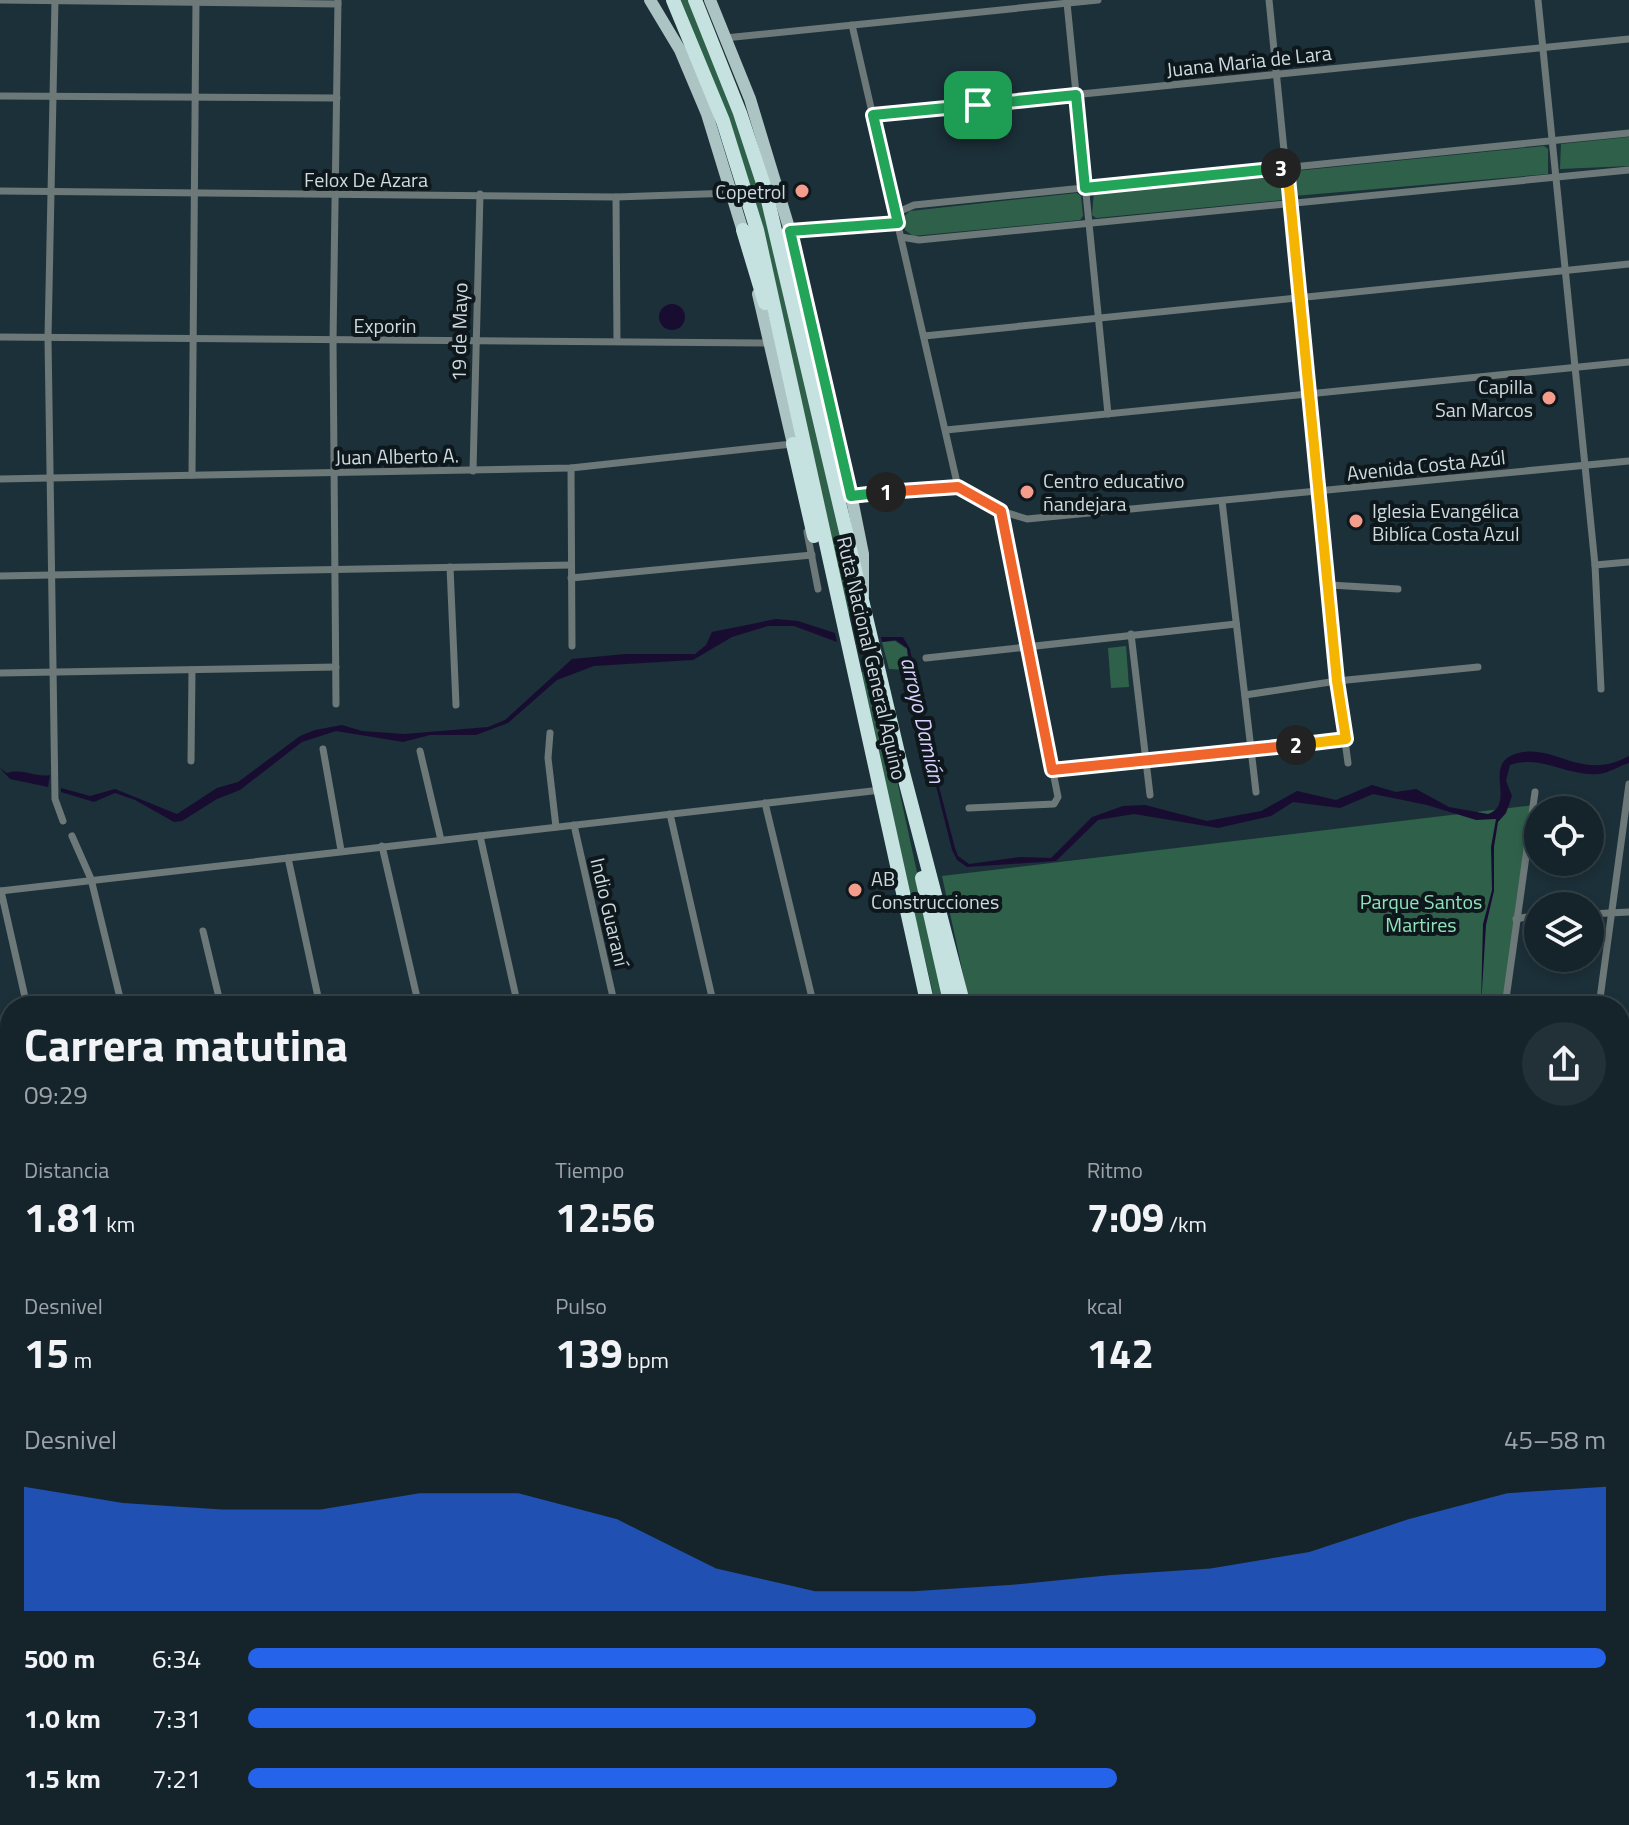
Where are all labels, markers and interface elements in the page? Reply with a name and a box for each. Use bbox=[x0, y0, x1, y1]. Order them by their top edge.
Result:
street label: Juana Maria de Lara bbox=[1165, 37, 1333, 85]
pin bbox=[944, 71, 1012, 139]
icon: arrive bbox=[956, 83, 1000, 127]
pin: 3 bbox=[1261, 148, 1301, 188]
text: 3 bbox=[1275, 151, 1287, 185]
street label: Felox De Azara bbox=[304, 164, 428, 195]
place label: Copetrol bbox=[715, 176, 786, 207]
marker: Copetrol bbox=[793, 182, 811, 200]
street label: 19 de Mayo bbox=[443, 282, 475, 382]
street label: Exporin bbox=[353, 310, 417, 341]
place label: Capilla San Marcos bbox=[1435, 371, 1533, 425]
marker: Capilla San Marcos bbox=[1540, 389, 1558, 407]
street label: Juan Alberto A. bbox=[335, 439, 459, 473]
street label: Avenida Costa Azúl bbox=[1345, 441, 1507, 489]
place label: Centro educativo ñandejara bbox=[1043, 465, 1185, 519]
pin: 1 bbox=[866, 472, 906, 512]
text: 1 bbox=[880, 475, 892, 509]
marker: Centro educativo ñandejara bbox=[1018, 483, 1036, 501]
place label: Iglesia Evangélica Biblíca Costa Azul bbox=[1372, 495, 1520, 549]
marker: Iglesia Evangélica Biblíca Costa Azul bbox=[1347, 512, 1365, 530]
street label: Ruta Nacional General Aquino bbox=[829, 533, 915, 783]
water label: arroyo Damián bbox=[892, 654, 954, 787]
pin: 2 bbox=[1276, 725, 1316, 765]
text: 2 bbox=[1290, 728, 1302, 762]
map controls bbox=[1524, 796, 1604, 972]
button: locate bbox=[1524, 796, 1604, 876]
street label: Indio Guaraní bbox=[582, 855, 638, 971]
place label: AB Construcciones bbox=[871, 863, 999, 917]
marker: AB Construcciones bbox=[846, 881, 864, 899]
park label: Parque Santos Martires bbox=[1360, 886, 1482, 940]
button: layers bbox=[1524, 892, 1604, 972]
text: Carrera matutina bbox=[24, 1011, 348, 1078]
button: share bbox=[1522, 1022, 1606, 1106]
text: 09:29 bbox=[24, 1075, 88, 1114]
text: Distancia bbox=[24, 1153, 109, 1187]
text: Tiempo bbox=[555, 1153, 624, 1187]
text: Ritmo bbox=[1087, 1153, 1143, 1187]
text: 1.81 bbox=[24, 1187, 101, 1248]
text: 12:56 bbox=[555, 1187, 655, 1248]
text: 7:09 bbox=[1087, 1187, 1164, 1248]
text: km bbox=[101, 1207, 135, 1241]
text: /km bbox=[1164, 1207, 1207, 1241]
text: Desnivel bbox=[24, 1289, 103, 1323]
text: Pulso bbox=[555, 1289, 607, 1323]
text: kcal bbox=[1087, 1289, 1123, 1323]
text: 15 bbox=[24, 1323, 69, 1384]
text: 139 bbox=[555, 1323, 623, 1384]
text: 142 bbox=[1087, 1323, 1154, 1384]
text: m bbox=[69, 1343, 92, 1377]
text: bpm bbox=[623, 1343, 669, 1377]
text: Desnivel bbox=[24, 1420, 117, 1459]
text: 45–58 m bbox=[1504, 1420, 1606, 1459]
text: 500 m bbox=[24, 1639, 95, 1678]
text: 6:34 bbox=[152, 1639, 201, 1678]
text: 1.0 km bbox=[24, 1699, 101, 1738]
text: 7:31 bbox=[152, 1699, 201, 1738]
text: 1.5 km bbox=[24, 1759, 101, 1798]
text: 7:21 bbox=[152, 1759, 201, 1798]

